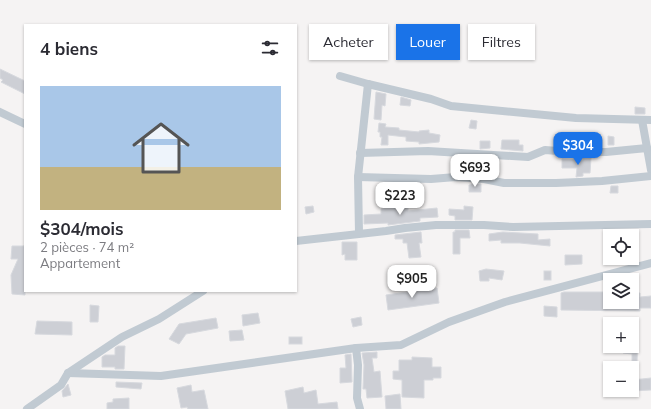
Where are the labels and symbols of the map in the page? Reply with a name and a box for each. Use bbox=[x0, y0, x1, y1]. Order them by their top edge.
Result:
pin: $304 bbox=[554, 132, 602, 166]
pin: $693 bbox=[451, 154, 499, 188]
pin: $223 bbox=[376, 182, 424, 216]
pin: $905 bbox=[388, 265, 436, 299]

